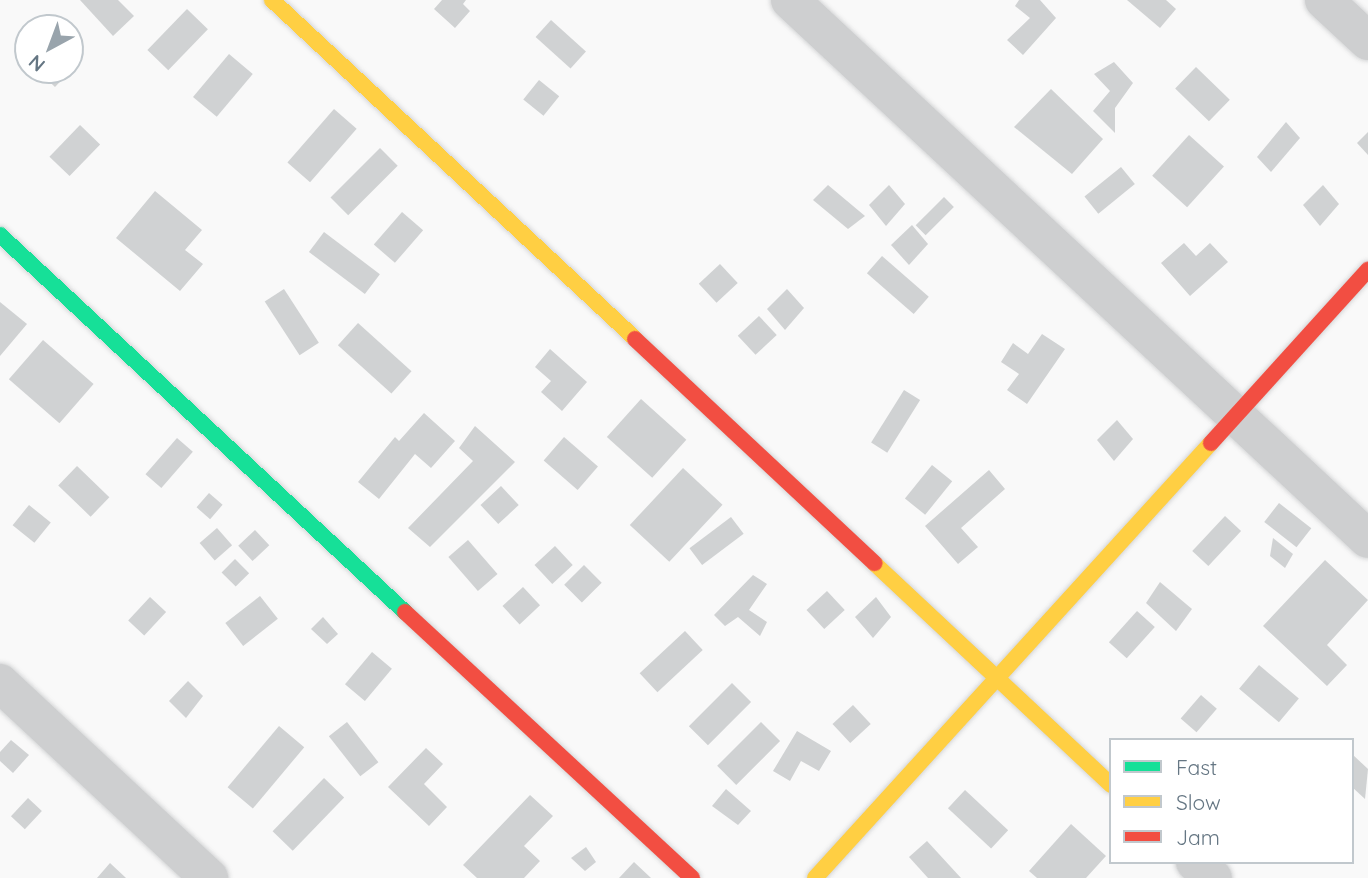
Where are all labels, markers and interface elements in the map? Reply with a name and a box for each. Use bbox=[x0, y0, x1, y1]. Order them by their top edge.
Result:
north arrow bbox=[14, 14, 84, 84]
text: N bbox=[23, 50, 50, 77]
legend bbox=[1109, 738, 1354, 864]
text: Fast bbox=[1176, 754, 1217, 780]
text: Slow bbox=[1176, 789, 1221, 815]
text: Jam bbox=[1176, 824, 1220, 850]

